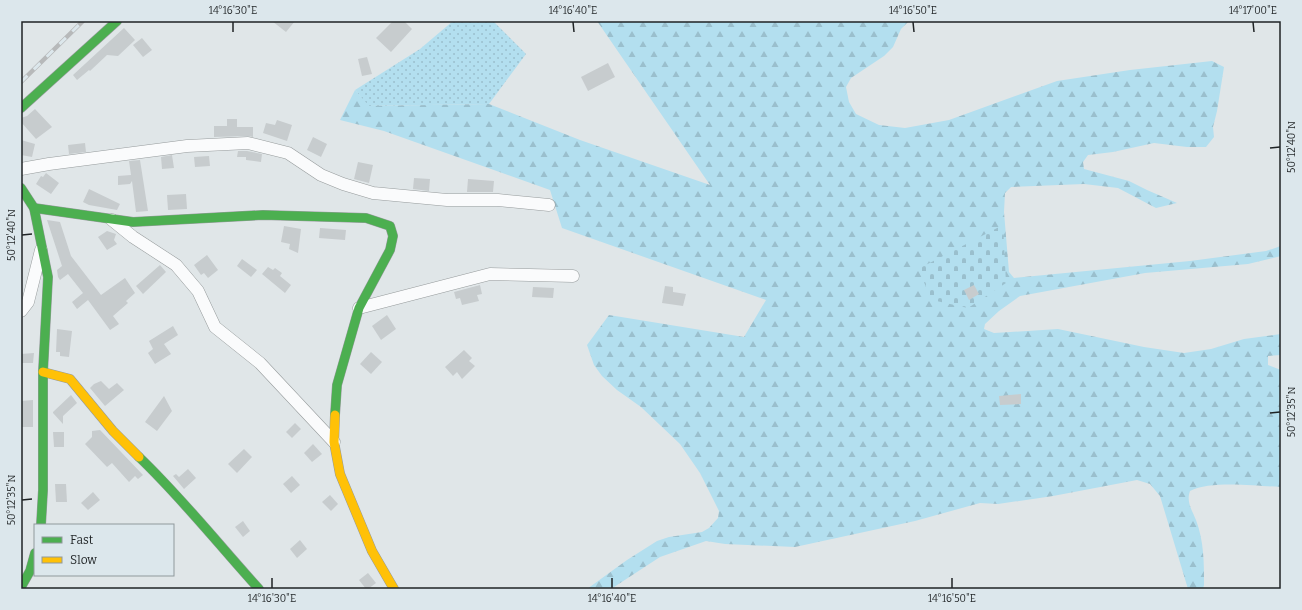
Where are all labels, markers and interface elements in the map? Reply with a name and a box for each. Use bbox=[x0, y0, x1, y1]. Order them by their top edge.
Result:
text: 14°16'30"E bbox=[209, 5, 257, 17]
text: 14°16'40"E bbox=[549, 5, 597, 17]
text: 14°16'50"E bbox=[889, 5, 937, 17]
text: 14°17'00"E bbox=[1229, 5, 1277, 17]
text: 50°12'40"N bbox=[1286, 121, 1298, 173]
text: 50°12'40"N bbox=[6, 209, 18, 261]
text: 50°12'35"N bbox=[1286, 387, 1298, 437]
text: 50°12'35"N bbox=[6, 475, 18, 525]
legend bbox=[34, 524, 174, 576]
text: Fast bbox=[70, 533, 94, 547]
text: Slow bbox=[70, 553, 97, 567]
text: 14°16'30"E bbox=[248, 593, 296, 605]
text: 14°16'40"E bbox=[588, 593, 636, 605]
text: 14°16'50"E bbox=[928, 593, 976, 605]

